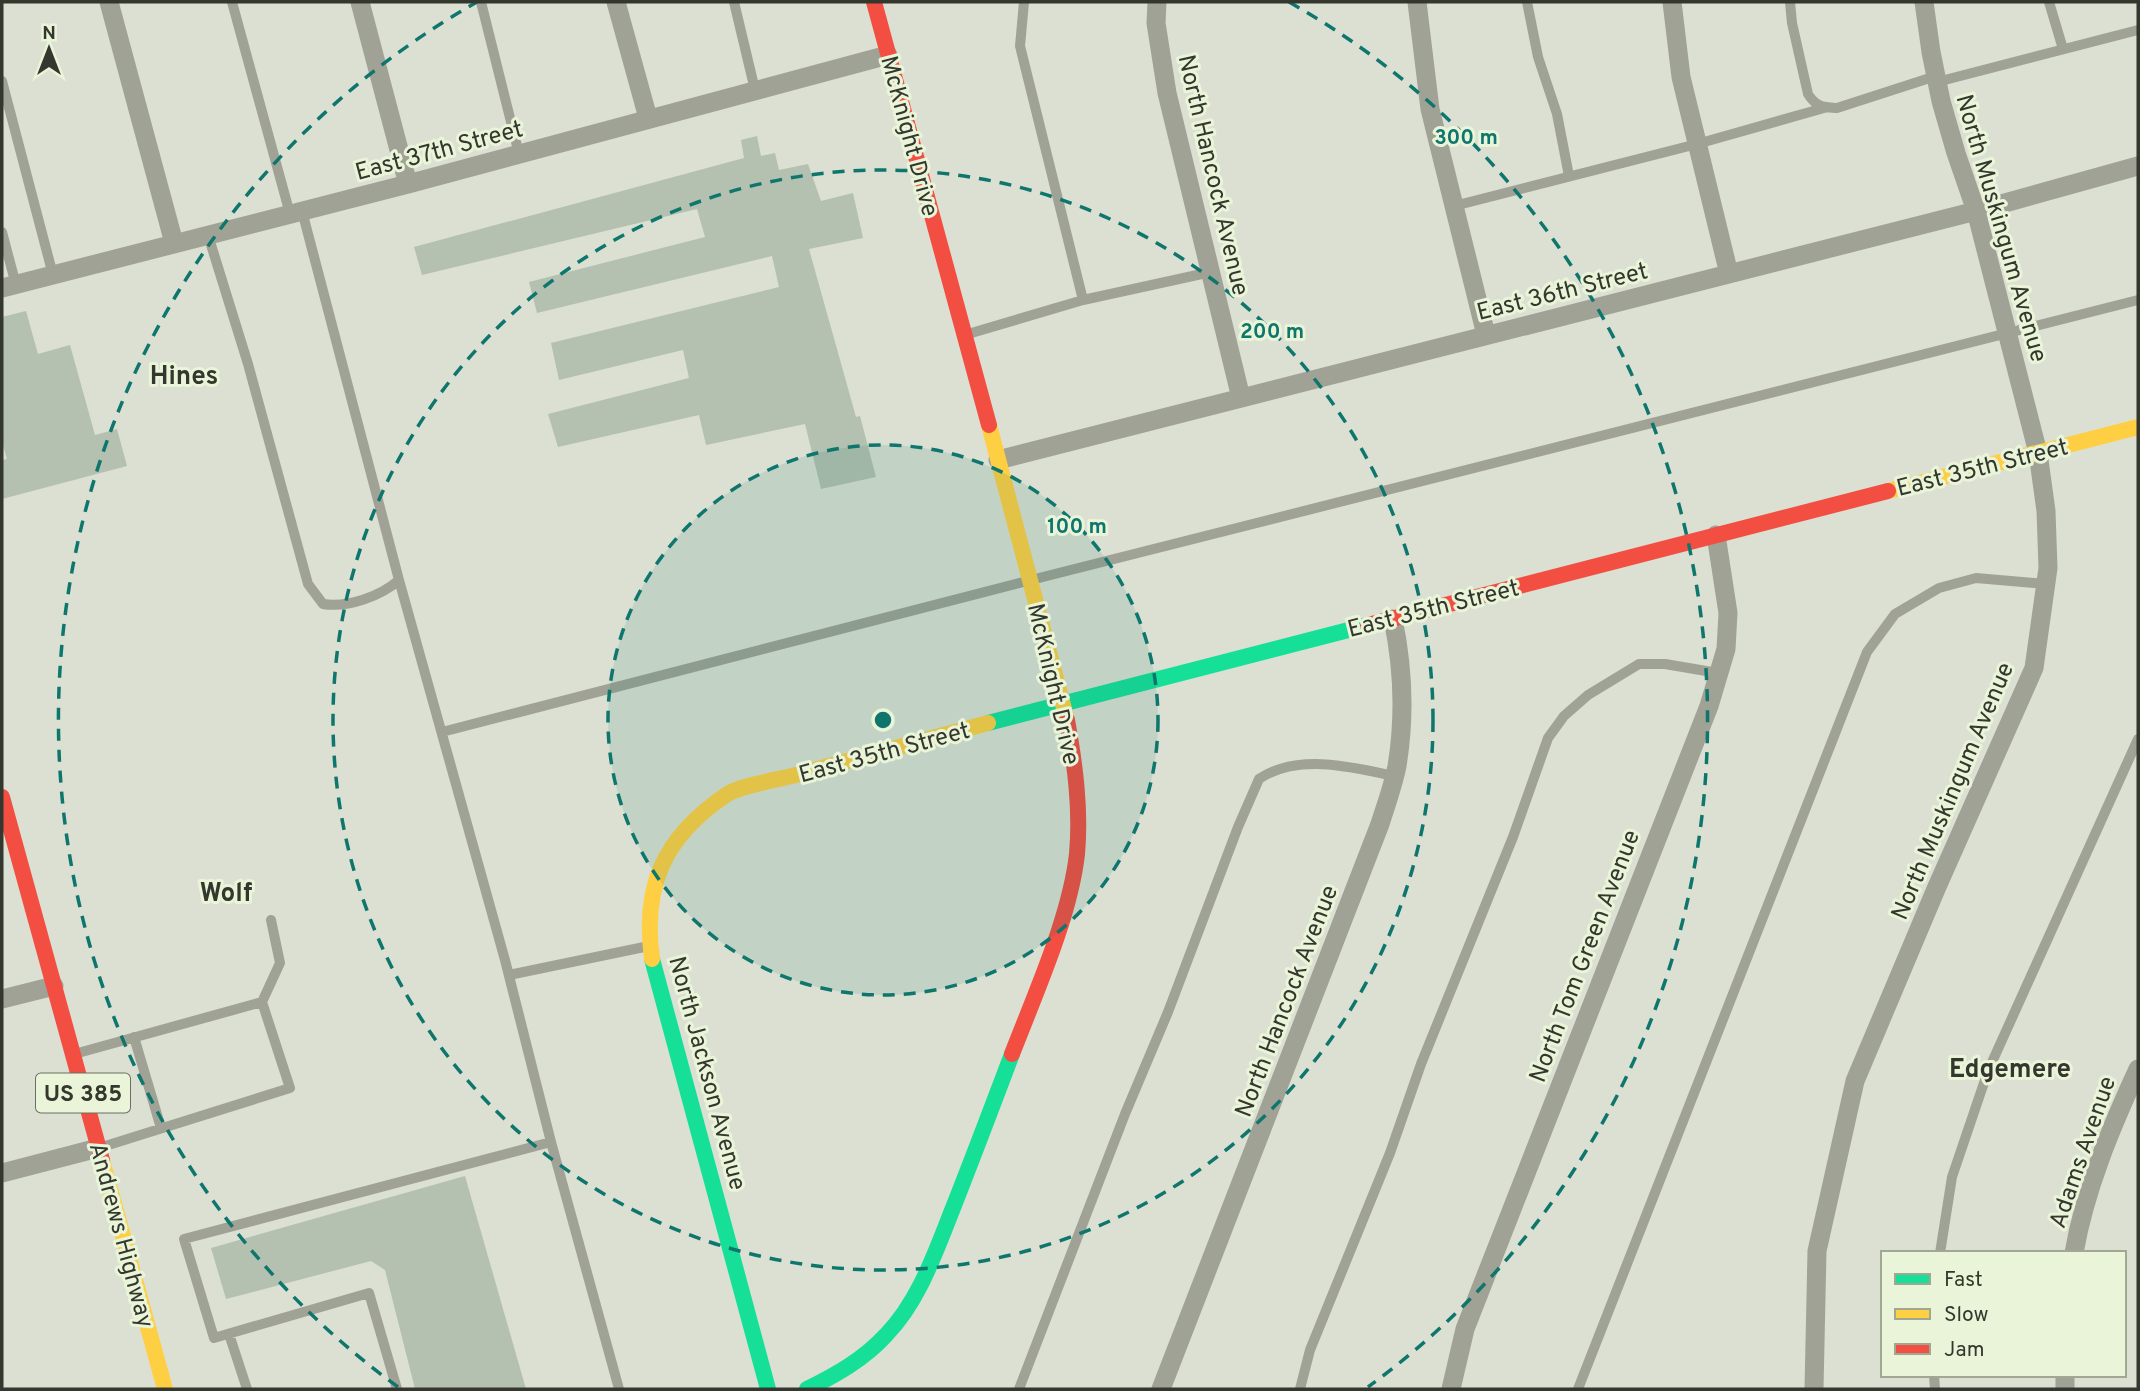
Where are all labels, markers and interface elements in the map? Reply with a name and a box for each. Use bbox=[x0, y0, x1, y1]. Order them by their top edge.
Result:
north arrow bbox=[14, 14, 84, 84]
text: N bbox=[42, 22, 56, 46]
street label: North Hancock Avenue bbox=[1170, 52, 1254, 299]
street label: McKnight Drive bbox=[872, 53, 944, 220]
street label: North Muskingum Avenue bbox=[1947, 91, 2053, 366]
street label: East 37th Street bbox=[352, 115, 527, 189]
text: 300 m bbox=[1434, 125, 1498, 152]
street label: East 36th Street bbox=[1474, 257, 1651, 329]
text: 200 m bbox=[1240, 319, 1304, 346]
district label: Hines bbox=[150, 361, 218, 394]
street label: East 35th Street bbox=[1894, 433, 2071, 505]
text: 100 m bbox=[1047, 514, 1107, 541]
street label: East 35th Street bbox=[1345, 574, 1522, 646]
street label: McKnight Drive bbox=[1019, 601, 1085, 768]
street label: North Muskingum Avenue bbox=[1886, 658, 2022, 925]
centre of rings bbox=[871, 708, 895, 732]
street label: East 35th Street bbox=[796, 717, 973, 791]
street label: North Tom Green Avenue bbox=[1524, 826, 1648, 1087]
district label: Wolf bbox=[200, 878, 252, 911]
street label: North Hancock Avenue bbox=[1230, 881, 1346, 1122]
street label: North Jackson Avenue bbox=[660, 953, 752, 1194]
district label: Edgemere bbox=[1949, 1054, 2071, 1087]
street label: Adams Avenue bbox=[2044, 1073, 2124, 1233]
road number: US 385 bbox=[36, 1074, 130, 1112]
street label: Andrews Highway bbox=[81, 1139, 159, 1332]
legend bbox=[1881, 1251, 2126, 1377]
text: Fast bbox=[1944, 1267, 1983, 1294]
text: Slow bbox=[1944, 1302, 1989, 1329]
text: Jam bbox=[1944, 1337, 1985, 1364]

